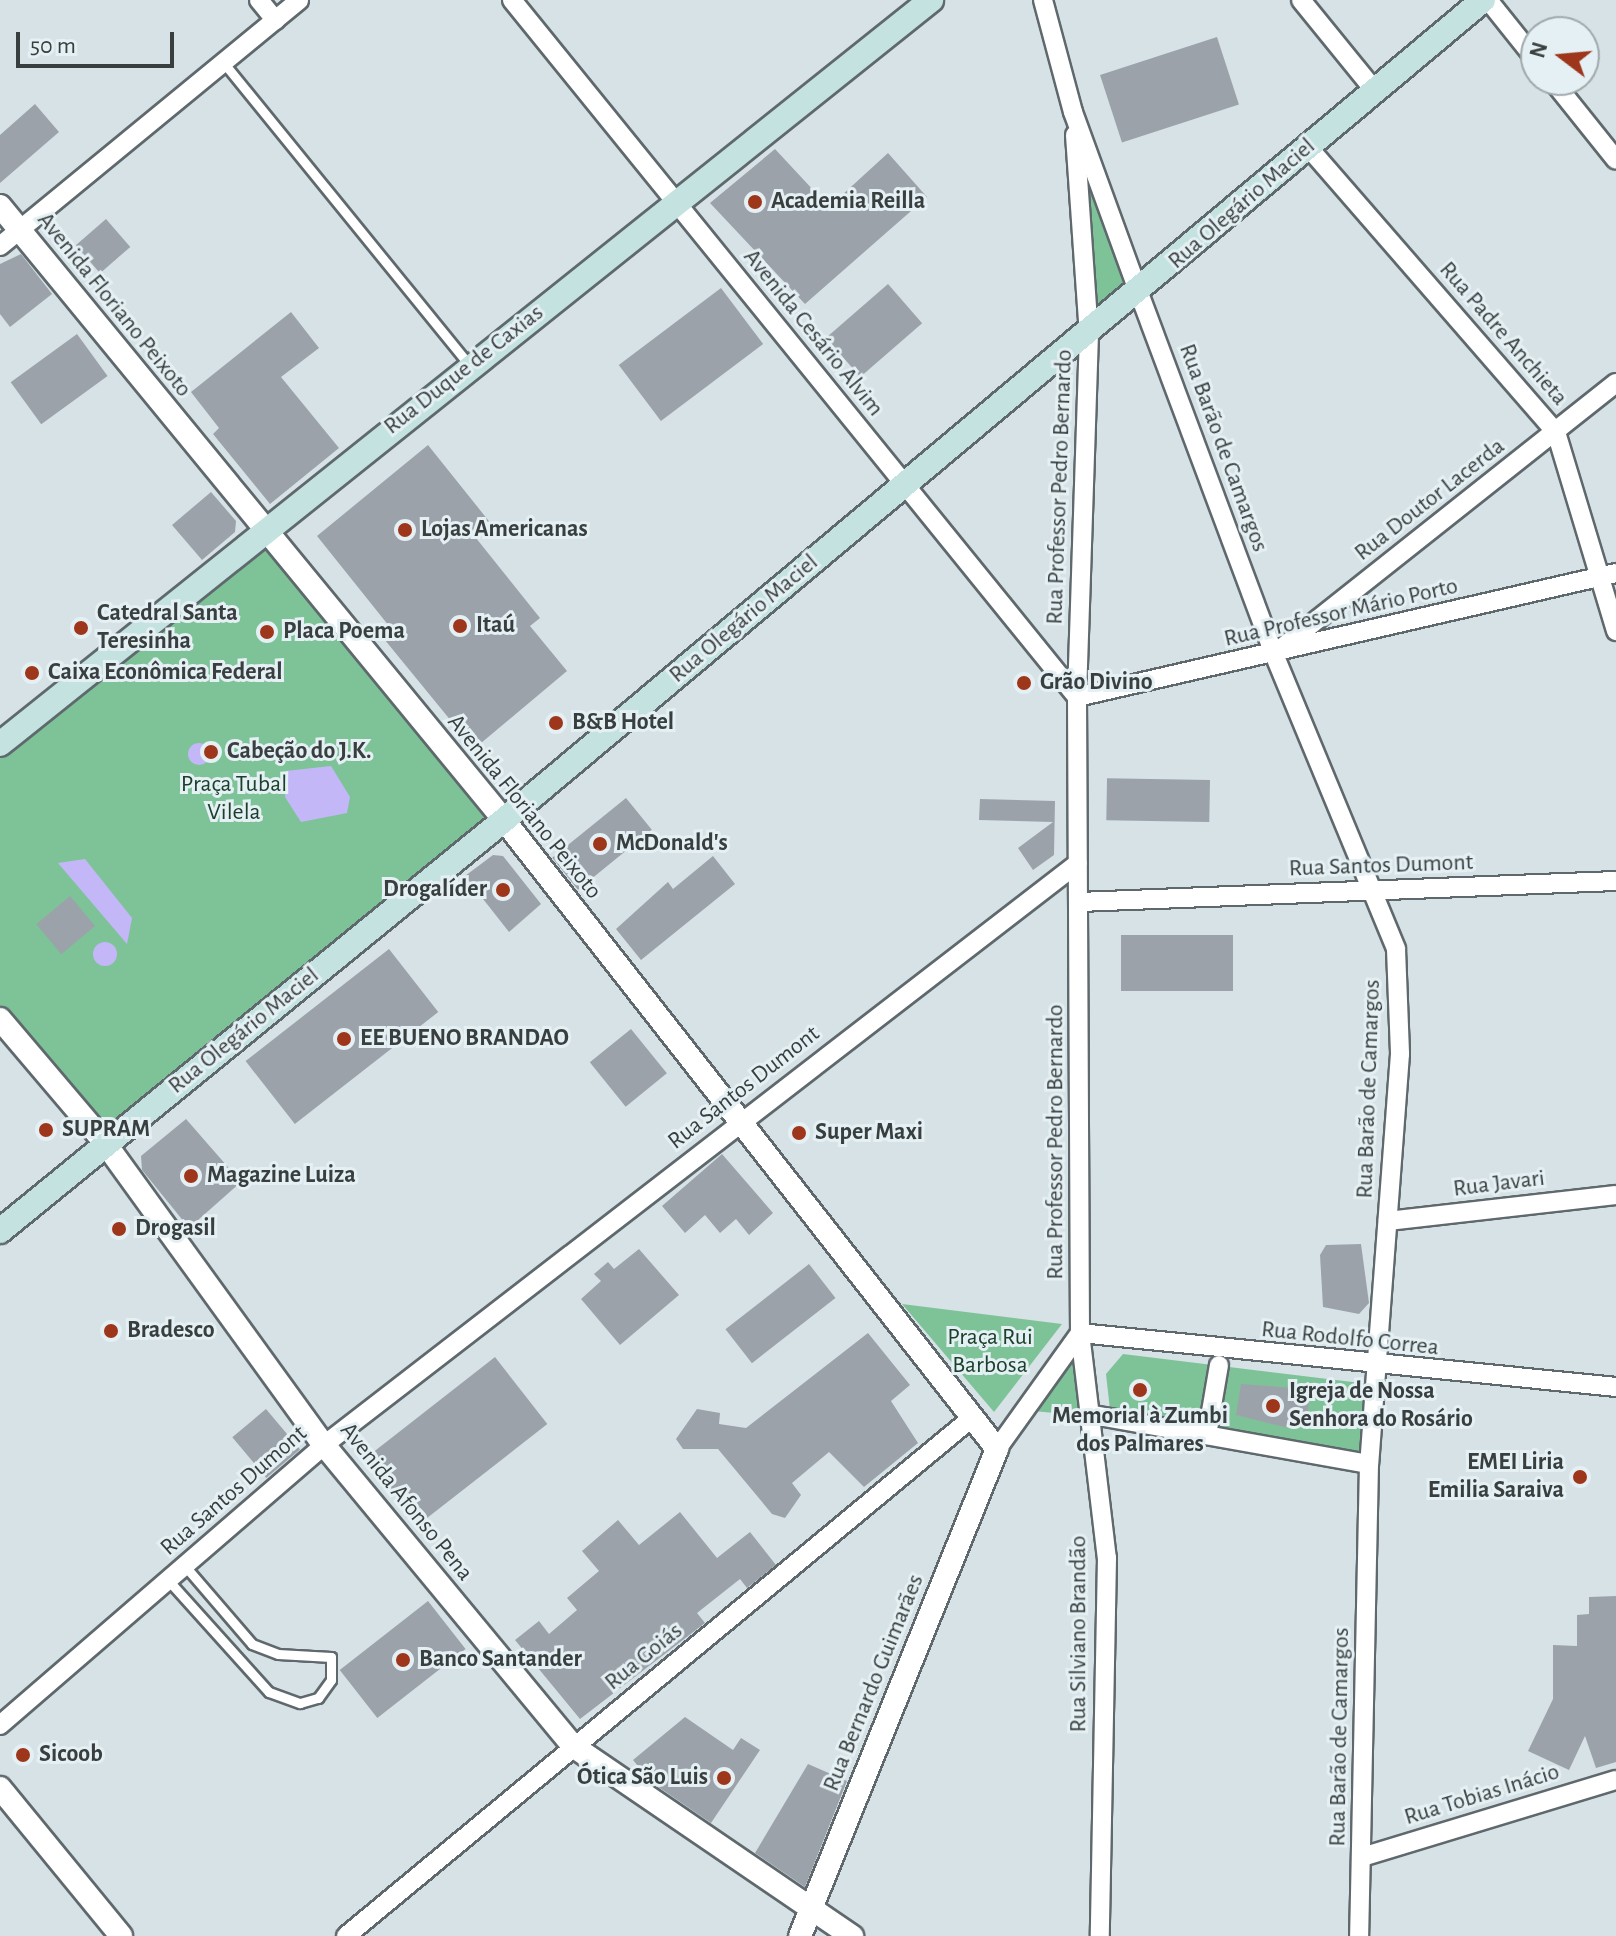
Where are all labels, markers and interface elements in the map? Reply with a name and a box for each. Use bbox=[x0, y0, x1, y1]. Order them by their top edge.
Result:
scale bar bbox=[20, 16, 178, 66]
north arrow bbox=[1520, 16, 1600, 96]
text: 50 m bbox=[30, 34, 76, 58]
text: N bbox=[1526, 40, 1552, 60]
street label: Rua Olegário Maciel bbox=[1163, 132, 1321, 276]
place label: Academia Reilla bbox=[771, 188, 925, 216]
marker: Academia Reilla bbox=[746, 193, 764, 211]
street label: Avenida Floriano Peixoto bbox=[31, 207, 197, 403]
street label: Avenida Cesário Alvim bbox=[737, 244, 889, 422]
street label: Rua Padre Anchieta bbox=[1433, 256, 1573, 412]
street label: Rua Duque de Caxias bbox=[378, 299, 550, 441]
street label: Rua Barão de Camargos bbox=[1172, 340, 1274, 556]
street label: Rua Professor Pedro Bernardo bbox=[1041, 349, 1079, 625]
street label: Rua Doutor Lacerda bbox=[1349, 432, 1511, 568]
place label: Lojas Americanas bbox=[421, 516, 588, 544]
marker: Lojas Americanas bbox=[396, 521, 414, 539]
street label: Rua Olegário Maciel bbox=[664, 548, 824, 690]
street label: Rua Professor Mário Porto bbox=[1221, 572, 1461, 654]
place label: Catedral Santa Teresinha bbox=[97, 600, 238, 656]
place label: Itaú bbox=[476, 612, 515, 640]
marker: Itaú bbox=[451, 617, 469, 635]
place label: Placa Poema bbox=[283, 618, 405, 646]
marker: Catedral Santa Teresinha bbox=[72, 619, 90, 637]
marker: Placa Poema bbox=[258, 623, 276, 641]
place label: Caixa Econômica Federal bbox=[48, 659, 283, 687]
marker: Caixa Econômica Federal bbox=[23, 664, 41, 682]
place label: Grão Divino bbox=[1040, 669, 1152, 697]
marker: Grão Divino bbox=[1015, 674, 1033, 692]
street label: Avenida Floriano Peixoto bbox=[441, 709, 607, 905]
place label: B&B Hotel bbox=[572, 709, 674, 737]
marker: B&B Hotel bbox=[547, 714, 565, 732]
place label: Cabeção do J.K. bbox=[227, 738, 371, 766]
marker: Cabeção do J.K. bbox=[202, 743, 220, 761]
park label: Praça Tubal Vilela bbox=[181, 771, 287, 827]
place label: McDonald's bbox=[616, 830, 728, 858]
marker: McDonald's bbox=[591, 835, 609, 853]
street label: Rua Santos Dumont bbox=[1288, 848, 1474, 884]
place label: Drogalíder bbox=[383, 876, 487, 904]
marker: Drogalíder bbox=[494, 881, 512, 899]
street label: Rua Olegário Maciel bbox=[163, 961, 325, 1101]
street label: Rua Barão de Camargos bbox=[1351, 979, 1387, 1199]
street label: Rua Professor Pedro Bernardo bbox=[1042, 1004, 1070, 1280]
street label: Rua Santos Dumont bbox=[662, 1020, 826, 1156]
place label: EE BUENO BRANDAO bbox=[360, 1025, 569, 1053]
marker: EE BUENO BRANDAO bbox=[335, 1030, 353, 1048]
place label: SUPRAM bbox=[62, 1116, 150, 1144]
place label: Super Maxi bbox=[815, 1119, 923, 1147]
marker: SUPRAM bbox=[37, 1121, 55, 1139]
marker: Super Maxi bbox=[790, 1124, 808, 1142]
place label: Magazine Luiza bbox=[207, 1162, 356, 1190]
street label: Rua Javari bbox=[1452, 1164, 1546, 1204]
marker: Magazine Luiza bbox=[182, 1167, 200, 1185]
place label: Drogasil bbox=[135, 1215, 216, 1243]
marker: Drogasil bbox=[110, 1220, 128, 1238]
street label: Rua Rodolfo Correa bbox=[1260, 1315, 1440, 1363]
place label: Bradesco bbox=[127, 1317, 215, 1345]
marker: Bradesco bbox=[102, 1322, 120, 1340]
park label: Praça Rui Barbosa bbox=[947, 1324, 1033, 1380]
place label: Igreja de Nossa Senhora do Rosário bbox=[1289, 1378, 1473, 1434]
marker: Memorial à Zumbi dos Palmares bbox=[1131, 1381, 1149, 1399]
marker: Igreja de Nossa Senhora do Rosário bbox=[1264, 1397, 1282, 1415]
place label: Memorial à Zumbi dos Palmares bbox=[1052, 1403, 1228, 1459]
street label: Avenida Afonso Pena bbox=[333, 1417, 479, 1587]
street label: Rua Santos Dumont bbox=[155, 1420, 313, 1562]
place label: EMEI Liria Emilia Saraiva bbox=[1428, 1449, 1564, 1505]
marker: EMEI Liria Emilia Saraiva bbox=[1571, 1468, 1589, 1486]
street label: Rua Silviano Brandão bbox=[1065, 1536, 1093, 1732]
street label: Rua Bernardo Guimarães bbox=[817, 1570, 931, 1796]
street label: Rua Goiás bbox=[599, 1617, 689, 1697]
street label: Rua Barão de Camargos bbox=[1324, 1627, 1356, 1847]
place label: Banco Santander bbox=[419, 1646, 582, 1674]
marker: Banco Santander bbox=[394, 1651, 412, 1669]
place label: Sicoob bbox=[39, 1741, 103, 1769]
marker: Sicoob bbox=[14, 1746, 32, 1764]
street label: Rua Tobias Inácio bbox=[1401, 1758, 1563, 1832]
place label: Ótica São Luis bbox=[577, 1764, 708, 1792]
marker: Ótica São Luis bbox=[715, 1769, 733, 1787]

